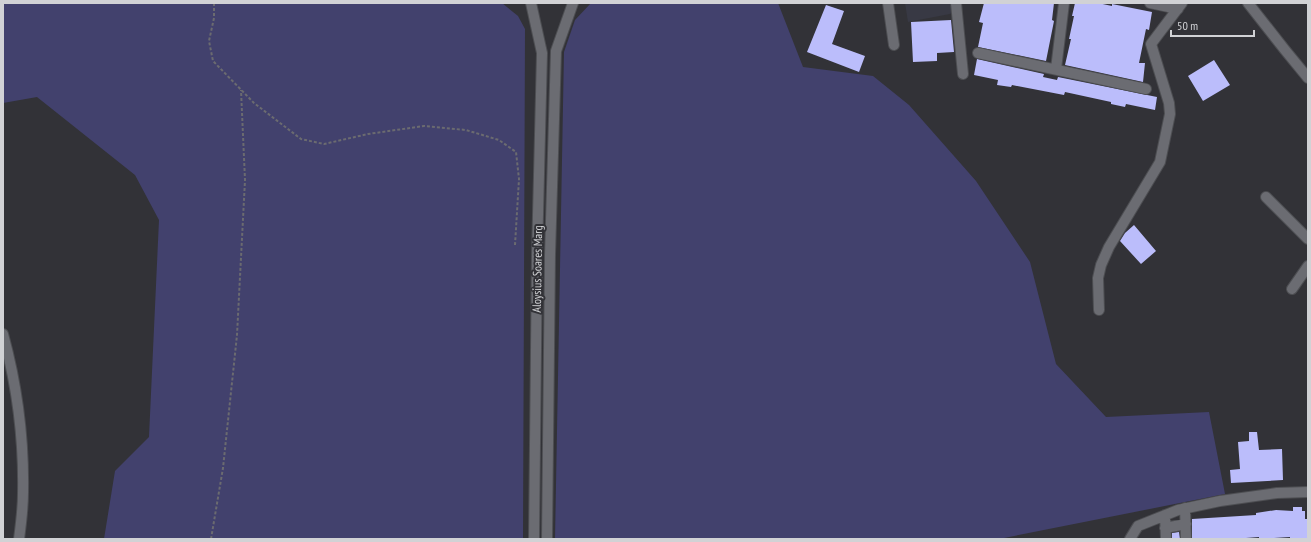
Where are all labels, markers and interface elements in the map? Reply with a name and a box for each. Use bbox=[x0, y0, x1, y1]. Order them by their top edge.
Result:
scale bar bbox=[1171, 12, 1254, 38]
text: 50 m bbox=[1177, 18, 1198, 33]
street label: Aloysius Soares Marg bbox=[529, 225, 545, 313]

